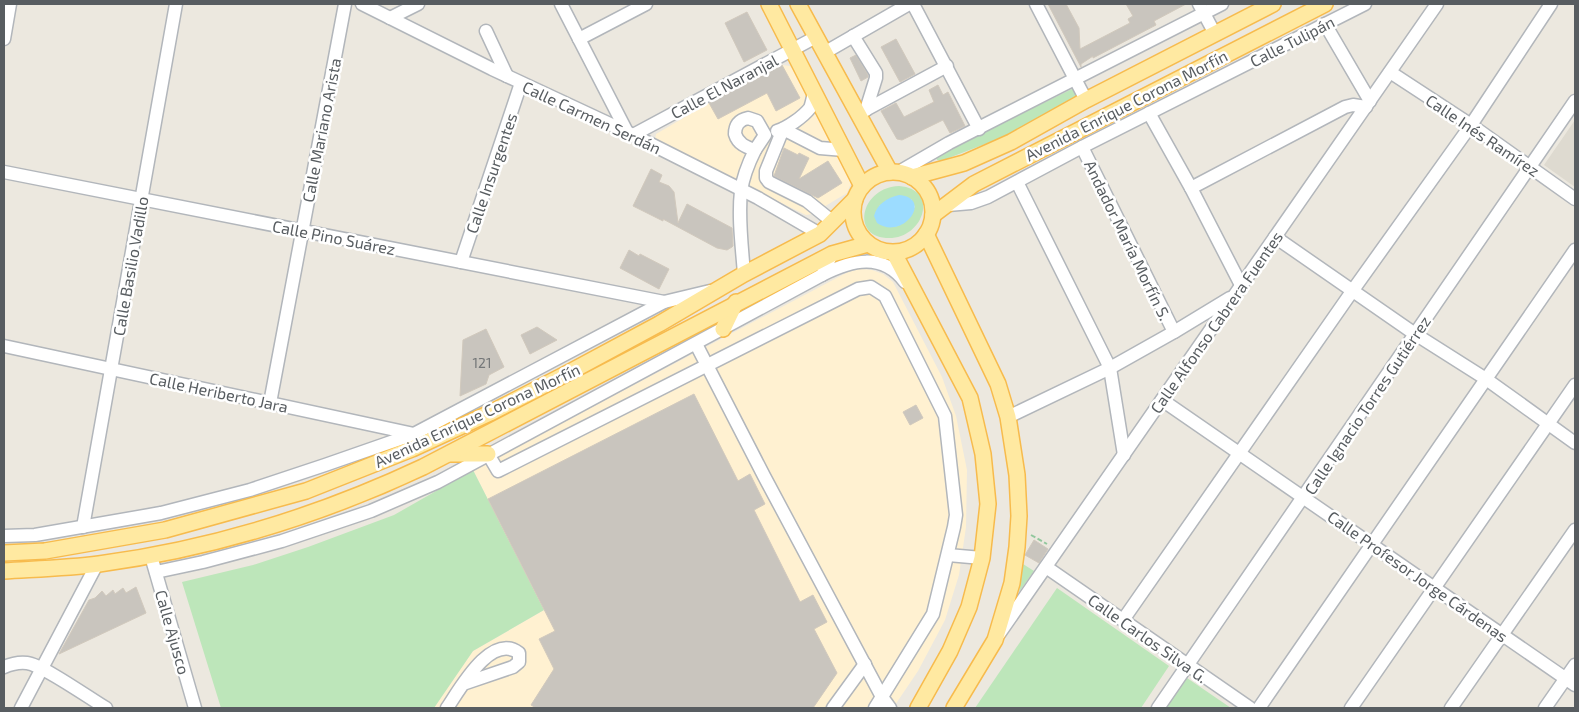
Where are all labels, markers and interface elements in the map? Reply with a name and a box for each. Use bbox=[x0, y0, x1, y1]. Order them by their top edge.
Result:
street label: Calle Tulipán bbox=[1247, 12, 1337, 70]
street label: Avenida Enrique Corona Morfín bbox=[1022, 46, 1230, 164]
street label: Calle El Naranjal bbox=[667, 50, 781, 123]
street label: Calle Mariano Arista bbox=[298, 56, 344, 204]
street label: Calle Carmen Serdán bbox=[520, 77, 664, 157]
street label: Calle Inés Ramírez bbox=[1423, 90, 1543, 180]
street label: Calle Insurgentes bbox=[461, 110, 521, 236]
street label: Andador María Morfín S. bbox=[1081, 157, 1175, 323]
street label: Calle Basilio Vadillo bbox=[108, 195, 152, 337]
street label: Calle Pino Suárez bbox=[271, 216, 397, 258]
street label: Calle Alfonso Cabrera Fuentes bbox=[1146, 227, 1286, 417]
street label: Calle Ignacio Torres Gutiérrez bbox=[1300, 312, 1434, 498]
house number: 121 bbox=[472, 354, 492, 371]
street label: Avenida Enrique Corona Morfín bbox=[371, 359, 583, 471]
street label: Calle Heriberto Jara bbox=[148, 368, 290, 416]
street label: Calle Profesor Jorge Cárdenas bbox=[1324, 506, 1512, 646]
street label: Calle Ajusco bbox=[151, 587, 194, 677]
street label: Calle Carlos Silva G. bbox=[1085, 590, 1211, 686]

